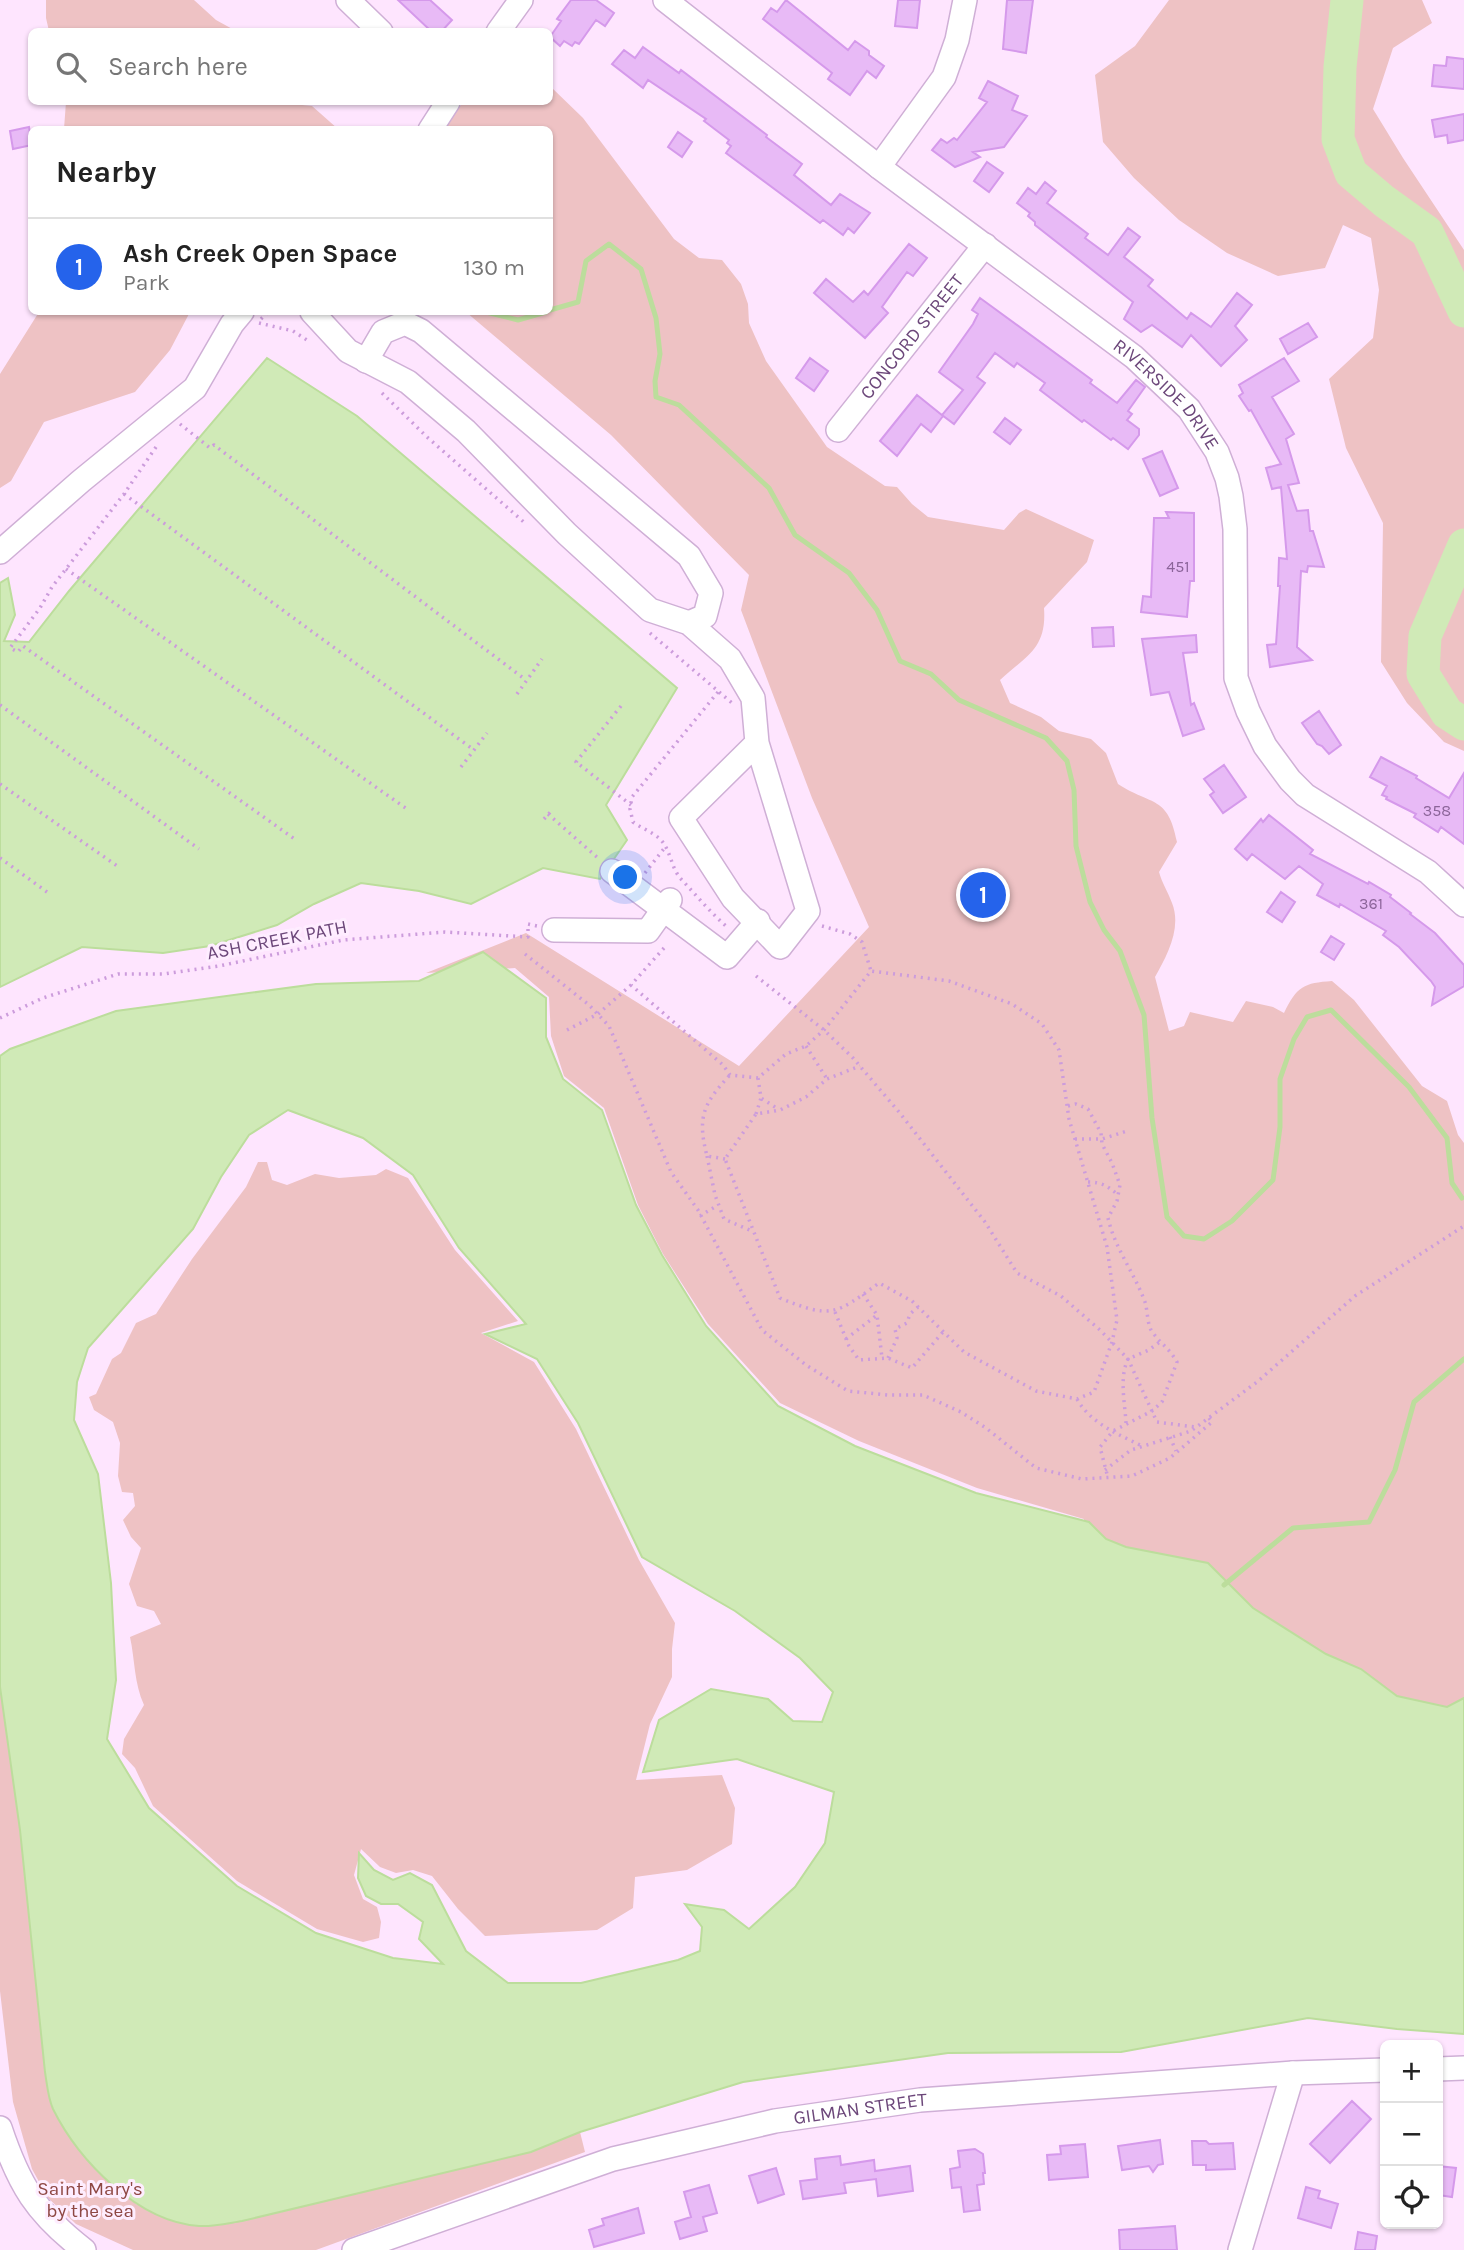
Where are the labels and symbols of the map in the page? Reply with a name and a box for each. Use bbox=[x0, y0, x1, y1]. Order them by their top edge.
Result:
street label: CONCORD STREET bbox=[856, 270, 969, 404]
street label: RIVERSIDE DRIVE bbox=[1109, 334, 1224, 454]
house number: 451 bbox=[1166, 557, 1190, 576]
house number: 358 bbox=[1423, 801, 1451, 820]
your location bbox=[608, 860, 642, 894]
pin: 1 bbox=[960, 869, 1006, 921]
house number: 361 bbox=[1359, 894, 1383, 913]
street label: ASH CREEK PATH bbox=[205, 916, 349, 964]
street label: GILMAN STREET bbox=[792, 2088, 928, 2129]
park label: Saint Mary's by the sea bbox=[37, 2178, 143, 2222]

